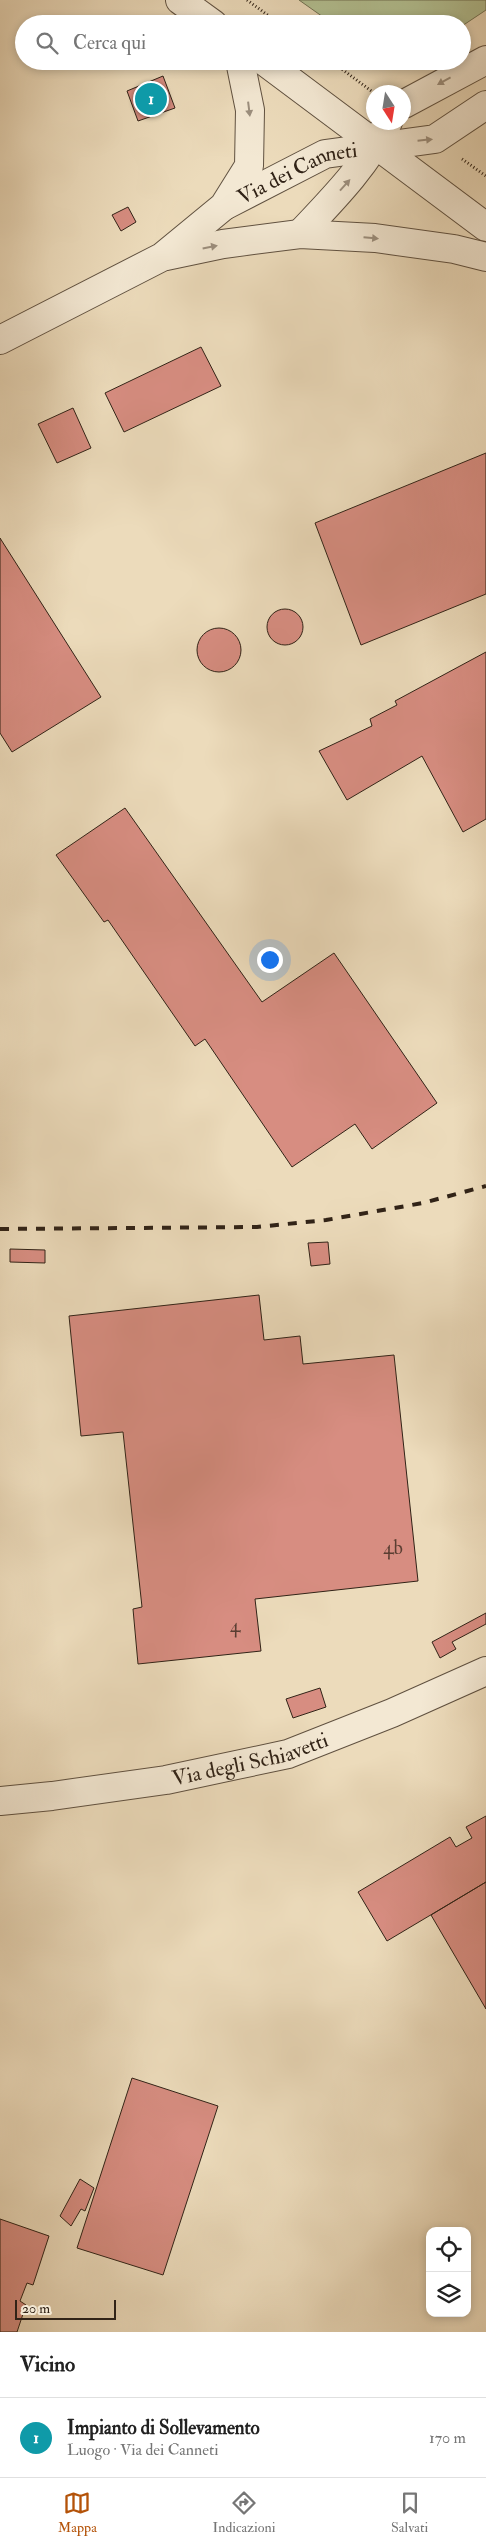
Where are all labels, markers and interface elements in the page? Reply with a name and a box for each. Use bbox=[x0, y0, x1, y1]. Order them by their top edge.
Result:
search box bbox=[15, 15, 471, 70]
icon: search bbox=[33, 29, 61, 57]
text: Cerca qui bbox=[73, 31, 146, 55]
one-way arrow bbox=[437, 77, 452, 85]
pin: 1 bbox=[135, 80, 167, 118]
north arrow bbox=[366, 85, 411, 130]
one-way arrow bbox=[245, 101, 253, 117]
street label: Via dei Canneti bbox=[233, 136, 359, 210]
one-way arrow bbox=[417, 136, 433, 144]
one-way arrow bbox=[339, 180, 351, 192]
one-way arrow bbox=[364, 234, 380, 242]
one-way arrow bbox=[203, 243, 218, 251]
your location bbox=[257, 947, 283, 973]
house number: 4b bbox=[383, 1536, 403, 1560]
house number: 4 bbox=[230, 1614, 241, 1638]
street label: Via degli Schiavetti bbox=[170, 1726, 332, 1792]
map controls bbox=[426, 2227, 471, 2317]
button: locate bbox=[426, 2227, 471, 2272]
button: layers bbox=[426, 2272, 471, 2317]
scale bar bbox=[15, 2297, 116, 2320]
text: 20 m bbox=[22, 2300, 50, 2317]
text: Vicino bbox=[20, 2351, 75, 2378]
text: Impianto di Sollevamento bbox=[67, 2416, 260, 2440]
text: 1 bbox=[33, 2428, 39, 2448]
text: 170 m bbox=[429, 2428, 466, 2448]
text: Luogo · Via dei Canneti bbox=[67, 2440, 219, 2460]
tab: Mappa bbox=[58, 2489, 97, 2536]
tab: Indicazioni bbox=[213, 2489, 275, 2536]
tab: Salvati bbox=[391, 2489, 428, 2536]

